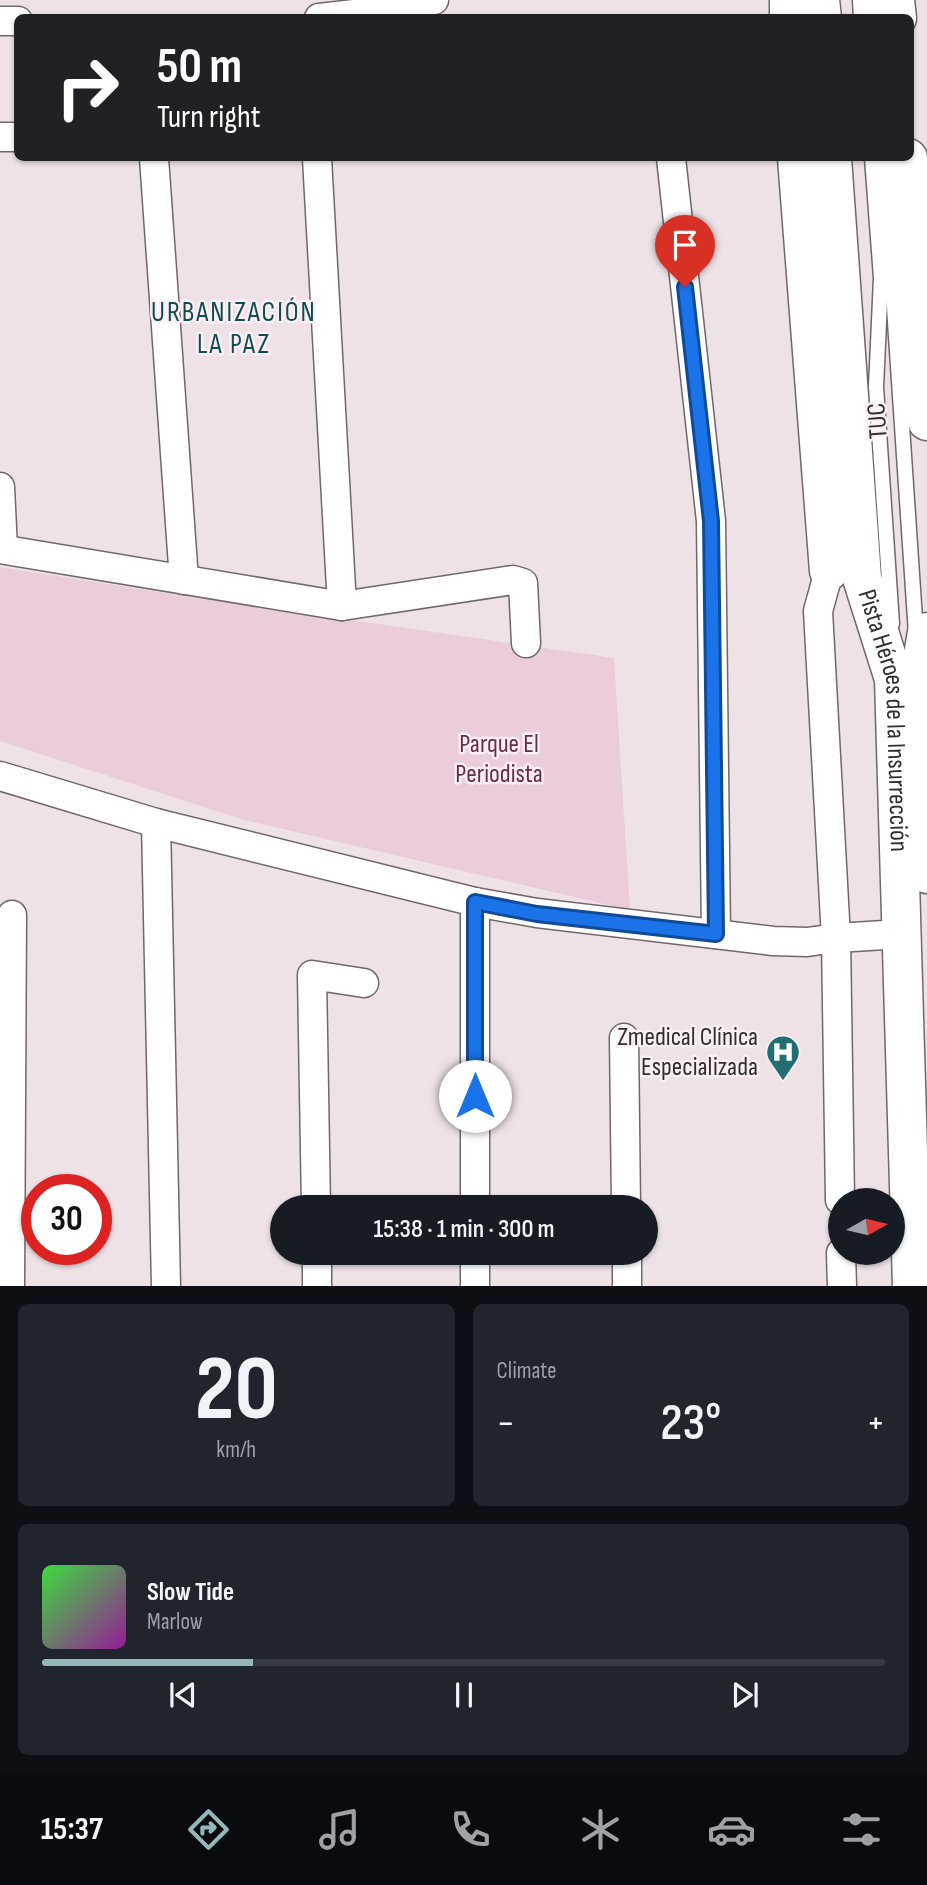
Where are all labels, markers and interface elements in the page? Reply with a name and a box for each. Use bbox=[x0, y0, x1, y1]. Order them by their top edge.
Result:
text: 50 m bbox=[157, 38, 242, 97]
icon: right bbox=[42, 42, 133, 133]
text: Turn right bbox=[157, 98, 261, 137]
pin bbox=[655, 215, 715, 287]
icon: arrive bbox=[666, 226, 704, 264]
district label: URBANIZACIÓN LA PAZ bbox=[151, 296, 317, 361]
street label: TUC bbox=[861, 402, 895, 440]
street label: Pista Héroes de la Insurrección bbox=[851, 586, 915, 852]
park label: Parque El Periodista bbox=[455, 729, 543, 790]
place label: Zmedical Clínica Especializada bbox=[617, 1022, 758, 1083]
hospital icon: Zmedical Clínica Especializada bbox=[764, 1033, 802, 1082]
position arrow bbox=[438, 1059, 512, 1133]
speed limit sign: 30 bbox=[21, 1174, 112, 1265]
north arrow bbox=[828, 1188, 905, 1265]
map controls bbox=[828, 1188, 905, 1265]
text: 15:38 · 1 min · 300 m bbox=[373, 1214, 555, 1245]
text: 20 bbox=[195, 1336, 278, 1445]
text: Climate bbox=[497, 1357, 556, 1385]
text: 23° bbox=[660, 1392, 721, 1455]
text: − bbox=[497, 1401, 515, 1446]
text: + bbox=[866, 1401, 885, 1446]
text: km/h bbox=[216, 1436, 256, 1464]
text: Slow Tide bbox=[147, 1577, 234, 1608]
text: Marlow bbox=[147, 1608, 203, 1636]
icon: previous bbox=[164, 1676, 202, 1714]
icon: pause bbox=[445, 1676, 483, 1714]
icon: next bbox=[726, 1676, 764, 1714]
icon: directions bbox=[184, 1805, 233, 1854]
icon: music bbox=[315, 1805, 364, 1854]
icon: phone bbox=[446, 1805, 495, 1854]
icon: climate bbox=[576, 1805, 625, 1854]
icon: car bbox=[707, 1805, 756, 1854]
icon: filters bbox=[837, 1805, 886, 1854]
text: 15:37 bbox=[41, 1810, 103, 1849]

